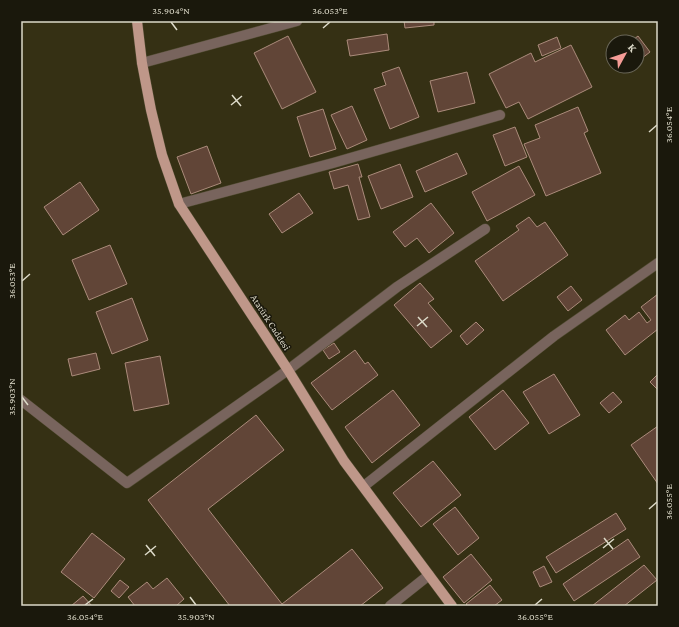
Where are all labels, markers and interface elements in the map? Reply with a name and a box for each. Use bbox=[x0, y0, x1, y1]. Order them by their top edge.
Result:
text: 35.904°N bbox=[152, 5, 190, 16]
text: 36.053°E bbox=[312, 5, 348, 16]
north arrow bbox=[605, 34, 645, 74]
text: K bbox=[626, 41, 640, 55]
text: 36.054°E bbox=[663, 106, 674, 143]
text: 36.053°E bbox=[6, 263, 17, 299]
street label: Atatürk Caddesi bbox=[248, 292, 293, 352]
text: 35.903°N bbox=[6, 378, 17, 416]
text: 36.055°E bbox=[663, 484, 674, 520]
text: 36.054°E bbox=[67, 611, 104, 622]
text: 35.903°N bbox=[177, 611, 215, 622]
text: 36.055°E bbox=[517, 611, 553, 622]

